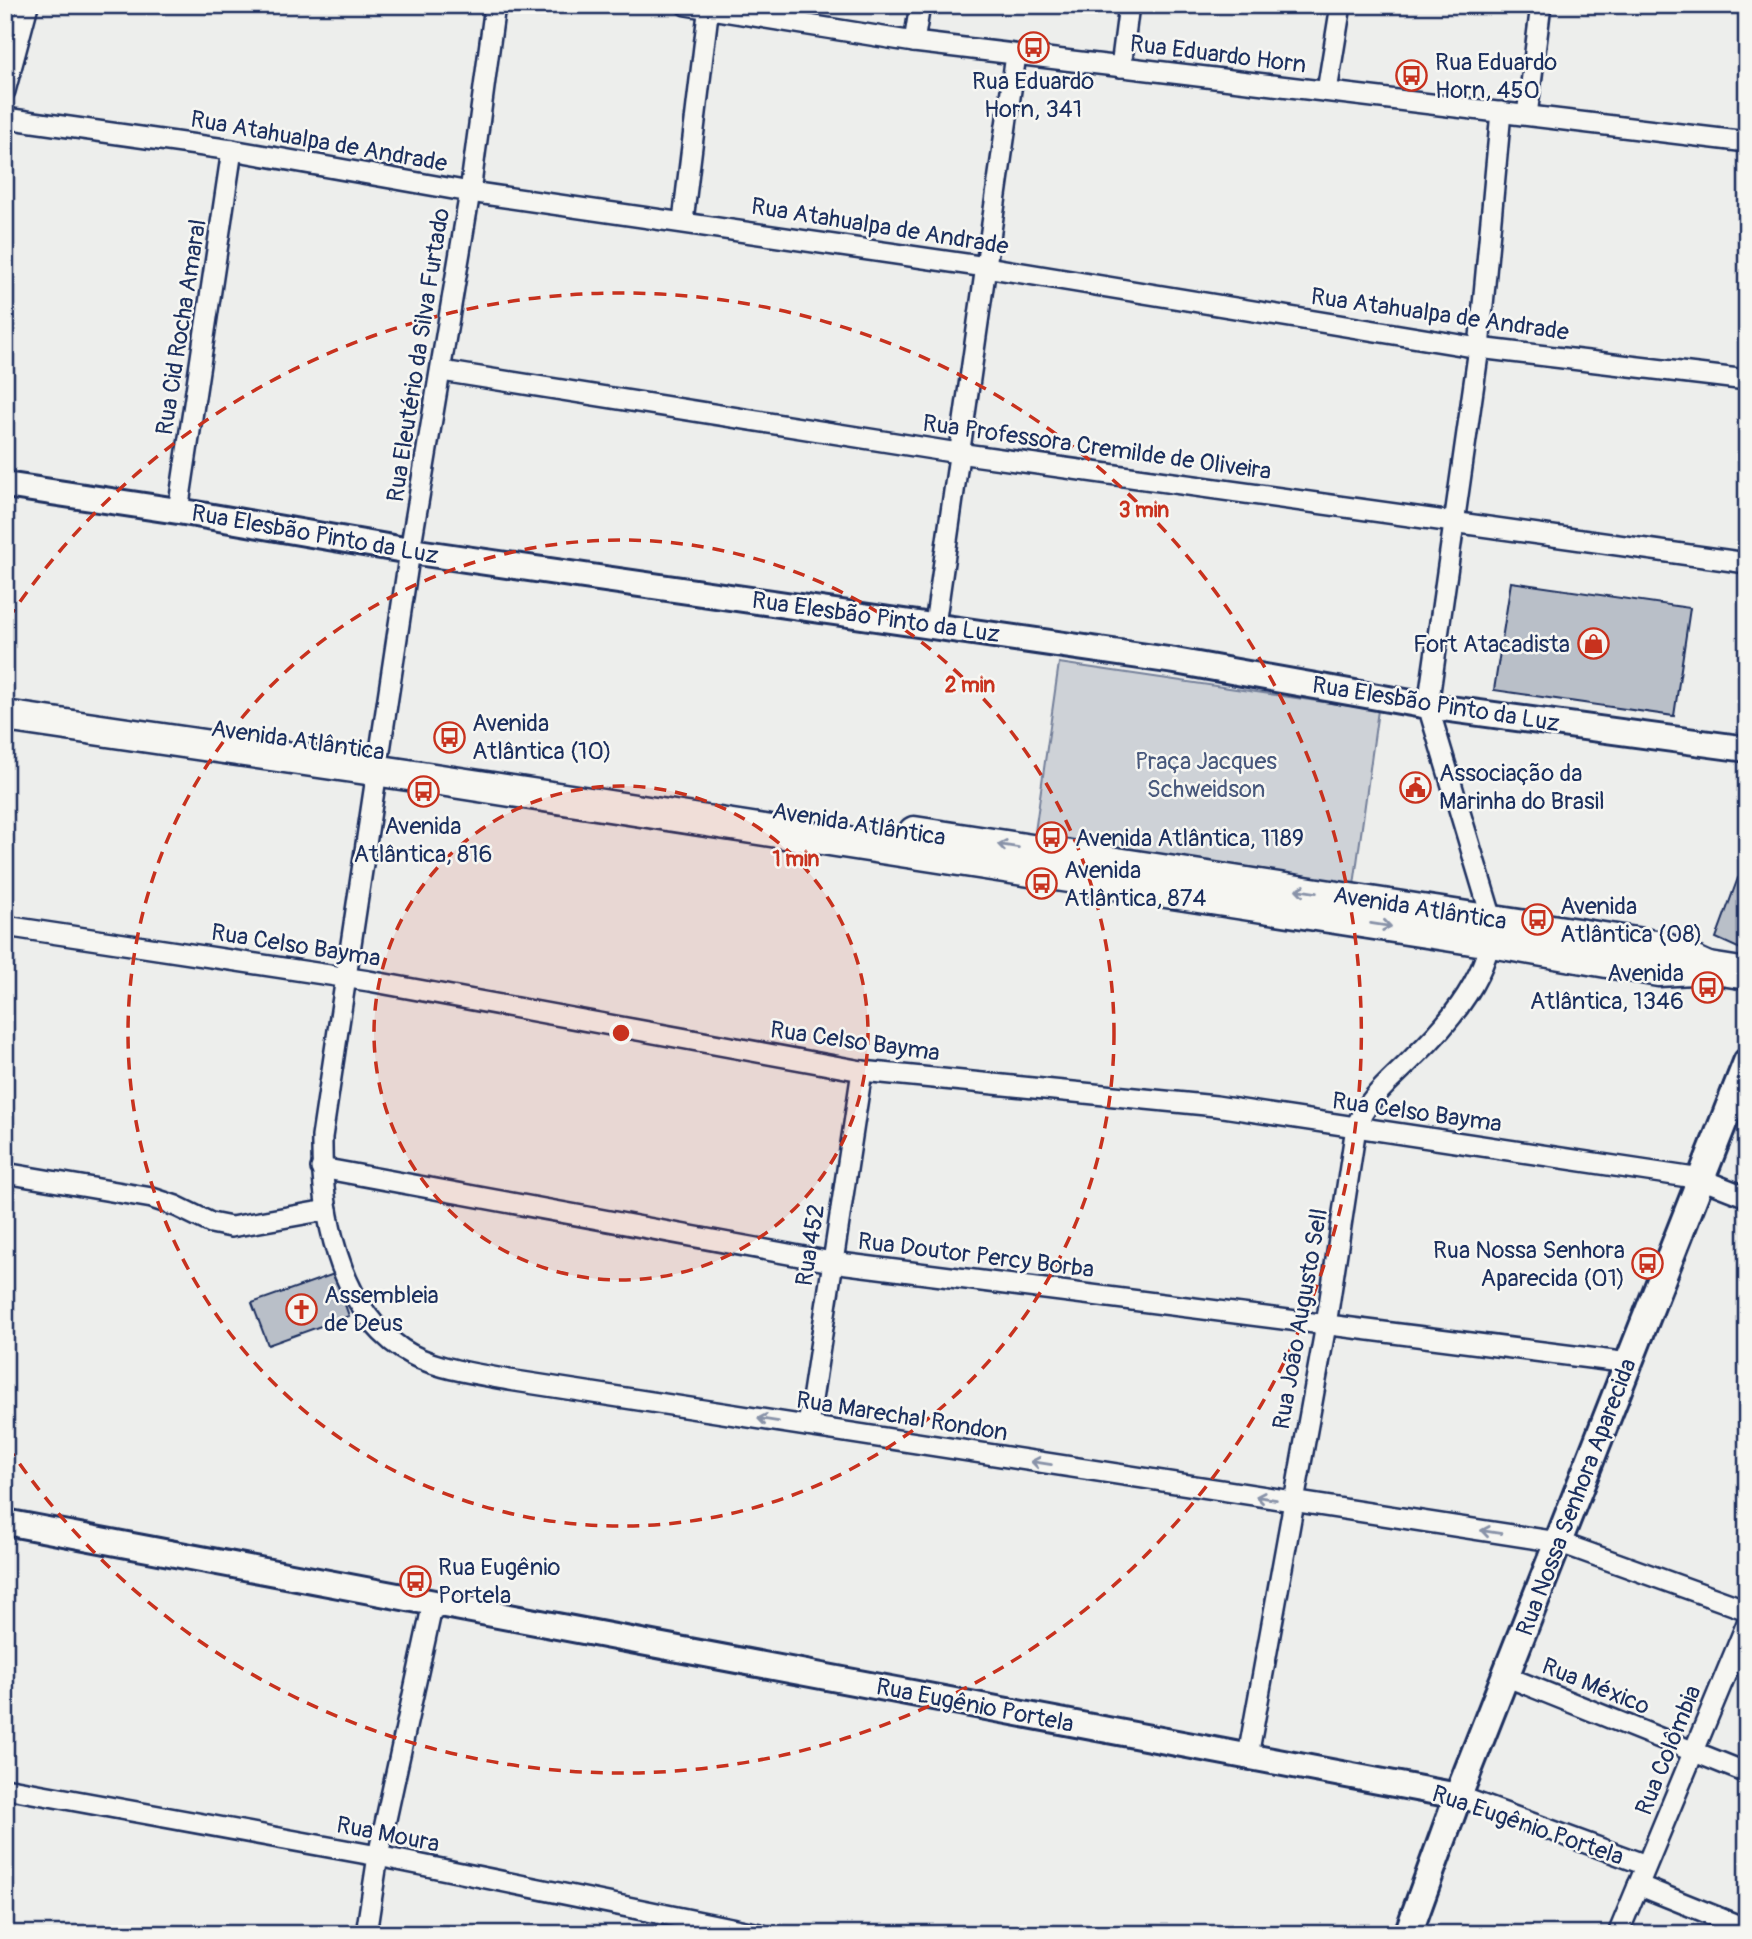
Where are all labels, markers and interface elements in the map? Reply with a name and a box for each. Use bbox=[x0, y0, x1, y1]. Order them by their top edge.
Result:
street label: Rua Eduardo Horn bbox=[1128, 29, 1308, 80]
bus stop icon: Rua Eduardo Horn, 341 bbox=[1016, 30, 1050, 64]
place label: Rua Eduardo Horn, 450 bbox=[1435, 48, 1557, 105]
bus stop icon: Rua Eduardo Horn, 450 bbox=[1395, 59, 1429, 93]
place label: Rua Eduardo Horn, 341 bbox=[972, 67, 1094, 124]
street label: Rua Atahualpa de Andrade bbox=[188, 105, 450, 178]
street label: Rua Atahualpa de Andrade bbox=[749, 192, 1011, 261]
street label: Rua Eleutério da Silva Furtado bbox=[381, 206, 456, 504]
street label: Rua Cid Rocha Amaral bbox=[150, 217, 213, 437]
street label: Rua Atahualpa de Andrade bbox=[1309, 282, 1571, 347]
street label: Rua Professora Cremilde de Oliveira bbox=[921, 409, 1273, 486]
text: 3 min bbox=[1119, 497, 1169, 524]
street label: Rua Elesbão Pinto da Luz bbox=[189, 499, 441, 570]
street label: Rua Elesbão Pinto da Luz bbox=[750, 586, 1002, 649]
shop icon: Fort Atacadista bbox=[1576, 627, 1610, 661]
place label: Fort Atacadista bbox=[1413, 630, 1570, 659]
street label: Rua Elesbão Pinto da Luz bbox=[1310, 671, 1562, 738]
text: 2 min bbox=[945, 672, 995, 699]
place label: Avenida Atlântica (10) bbox=[472, 709, 612, 766]
street label: Avenida Atlântica bbox=[209, 714, 387, 767]
bus stop icon: Avenida Atlântica (10) bbox=[432, 720, 466, 754]
park label: Praça Jacques Schweidson bbox=[1135, 747, 1277, 804]
place label: Associação da Marinha do Brasil bbox=[1439, 759, 1605, 816]
public building icon: Associação da Marinha do Brasil bbox=[1399, 770, 1433, 804]
bus stop icon: Avenida Atlântica, 816 bbox=[406, 775, 440, 809]
street label: Avenida Atlântica bbox=[770, 796, 948, 853]
place label: Avenida Atlântica, 816 bbox=[353, 812, 493, 869]
bus stop icon: Avenida Atlântica, 1189 bbox=[1035, 821, 1069, 855]
place label: Avenida Atlântica, 1189 bbox=[1075, 824, 1304, 853]
one-way arrow bbox=[998, 839, 1020, 852]
text: 1 min bbox=[773, 846, 820, 873]
place label: Avenida Atlântica, 874 bbox=[1064, 856, 1206, 913]
bus stop icon: Avenida Atlântica, 874 bbox=[1024, 867, 1058, 901]
street label: Avenida Atlântica bbox=[1331, 880, 1509, 937]
one-way arrow bbox=[1295, 884, 1318, 897]
place label: Avenida Atlântica (08) bbox=[1560, 892, 1703, 949]
bus stop icon: Avenida Atlântica (08) bbox=[1520, 903, 1554, 937]
street label: Rua Celso Bayma bbox=[209, 918, 383, 973]
one-way arrow bbox=[1369, 919, 1392, 932]
place label: Avenida Atlântica, 1346 bbox=[1530, 959, 1684, 1016]
bus stop icon: Avenida Atlântica, 1346 bbox=[1690, 970, 1724, 1004]
street label: Rua Celso Bayma bbox=[768, 1015, 942, 1068]
centre of rings bbox=[609, 1021, 633, 1045]
street label: Rua Celso Bayma bbox=[1330, 1086, 1504, 1139]
street label: Rua 452 bbox=[790, 1202, 831, 1288]
street label: Rua João Augusto Sell bbox=[1267, 1206, 1334, 1432]
street label: Rua Doutor Percy Borba bbox=[856, 1227, 1096, 1284]
place label: Rua Nossa Senhora Aparecida (01) bbox=[1433, 1236, 1625, 1293]
bus stop icon: Rua Nossa Senhora Aparecida (01) bbox=[1631, 1247, 1665, 1281]
place label: Assembleia de Deus bbox=[324, 1281, 439, 1338]
church icon: Assembleia de Deus bbox=[284, 1292, 318, 1326]
street label: Rua Nossa Senhora Aparecida bbox=[1510, 1354, 1643, 1640]
street label: Rua Marechal Rondon bbox=[794, 1385, 1010, 1448]
one-way arrow bbox=[757, 1413, 780, 1426]
one-way arrow bbox=[1030, 1456, 1053, 1469]
one-way arrow bbox=[1255, 1491, 1278, 1504]
one-way arrow bbox=[1480, 1525, 1502, 1538]
place label: Rua Eugênio Portela bbox=[438, 1553, 561, 1610]
bus stop icon: Rua Eugênio Portela bbox=[398, 1564, 432, 1598]
street label: Rua México bbox=[1538, 1652, 1654, 1721]
street label: Rua Eugênio Portela bbox=[874, 1672, 1076, 1739]
street label: Rua Colômbia bbox=[1629, 1681, 1708, 1819]
street label: Rua Eugênio Portela bbox=[1428, 1779, 1627, 1872]
street label: Rua Moura bbox=[334, 1810, 442, 1859]

